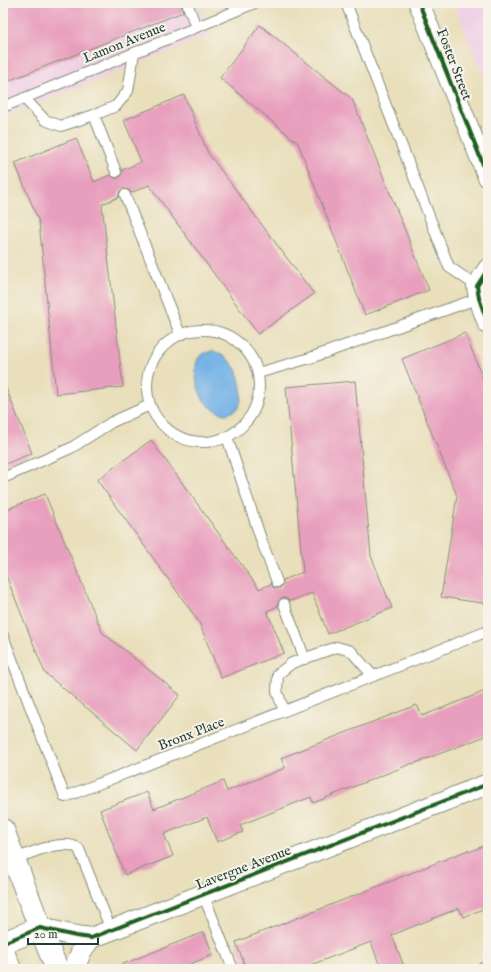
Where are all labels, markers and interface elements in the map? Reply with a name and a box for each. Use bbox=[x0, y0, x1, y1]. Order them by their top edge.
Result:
street label: Lamon Avenue bbox=[80, 18, 169, 68]
street label: Foster Street bbox=[432, 26, 476, 103]
street label: Bronx Place bbox=[156, 713, 228, 755]
street label: Lavergne Avenue bbox=[193, 841, 294, 894]
scale bar bbox=[28, 920, 98, 946]
text: 20 m bbox=[34, 927, 57, 942]

